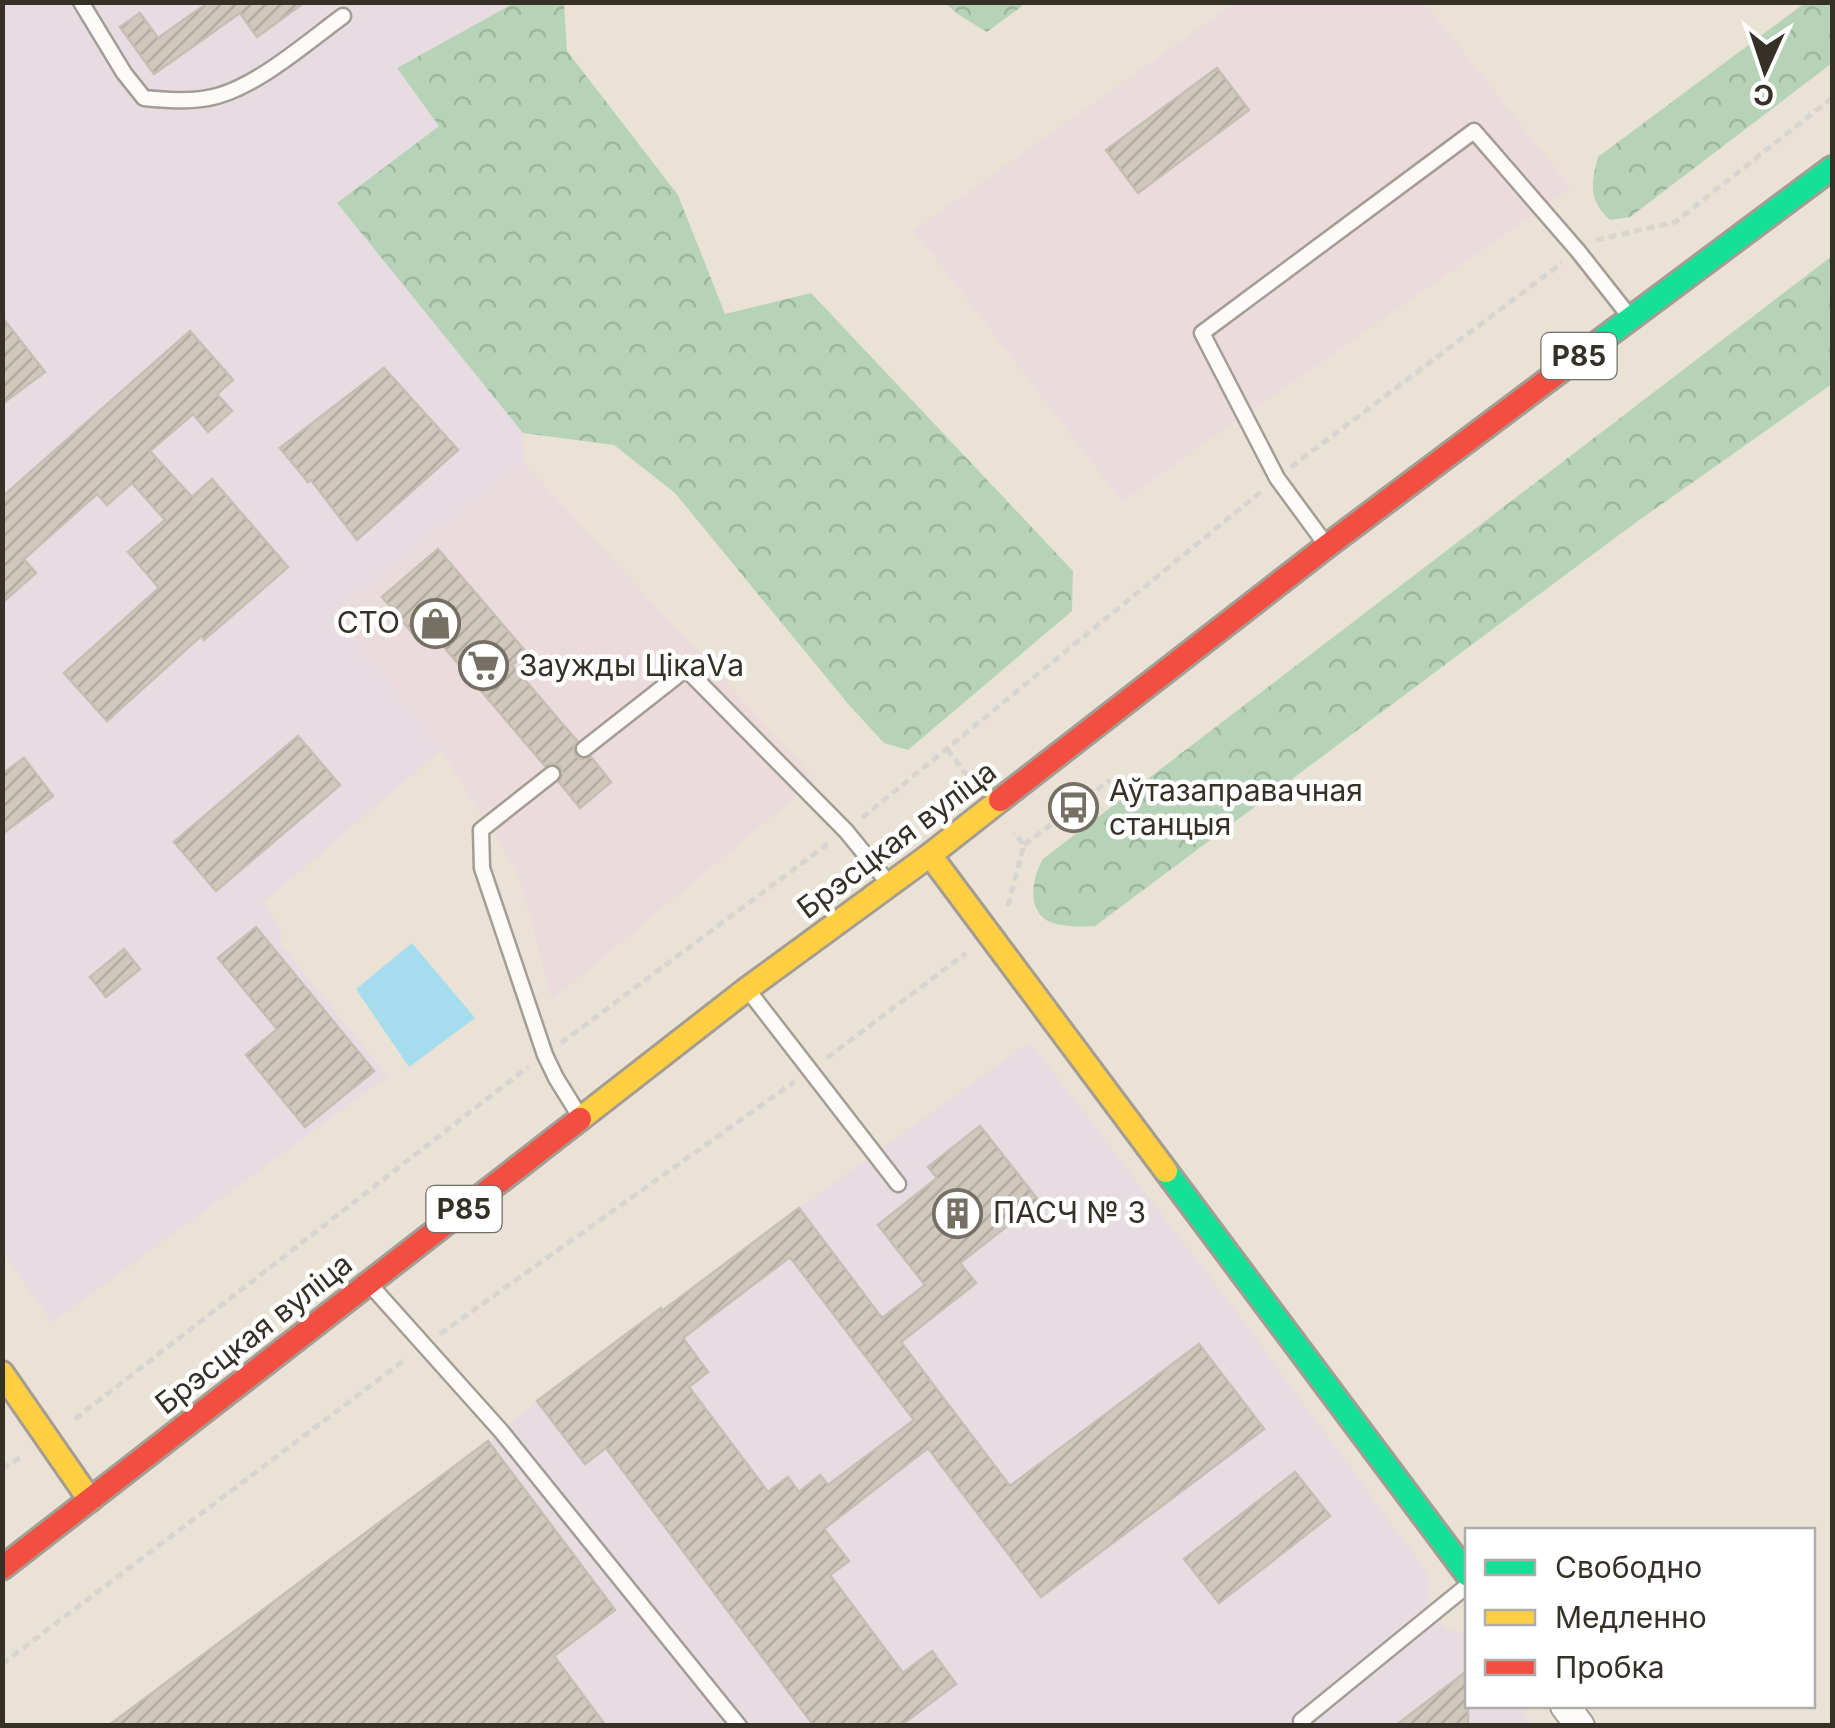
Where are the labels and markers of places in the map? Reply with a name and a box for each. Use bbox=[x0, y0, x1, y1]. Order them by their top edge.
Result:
shop icon: СТО bbox=[409, 597, 461, 649]
place label: СТО bbox=[337, 604, 400, 640]
supermarket icon: Заужды ЦікаVа bbox=[458, 640, 510, 692]
place label: Заужды ЦікаVа bbox=[519, 647, 744, 683]
place label: Аўтазаправачная станцыя bbox=[1109, 772, 1363, 842]
bus stop icon: Аўтазаправачная станцыя bbox=[1048, 782, 1100, 834]
building icon: ПАСЧ № 3 bbox=[932, 1187, 984, 1239]
place label: ПАСЧ № 3 bbox=[993, 1194, 1146, 1230]

